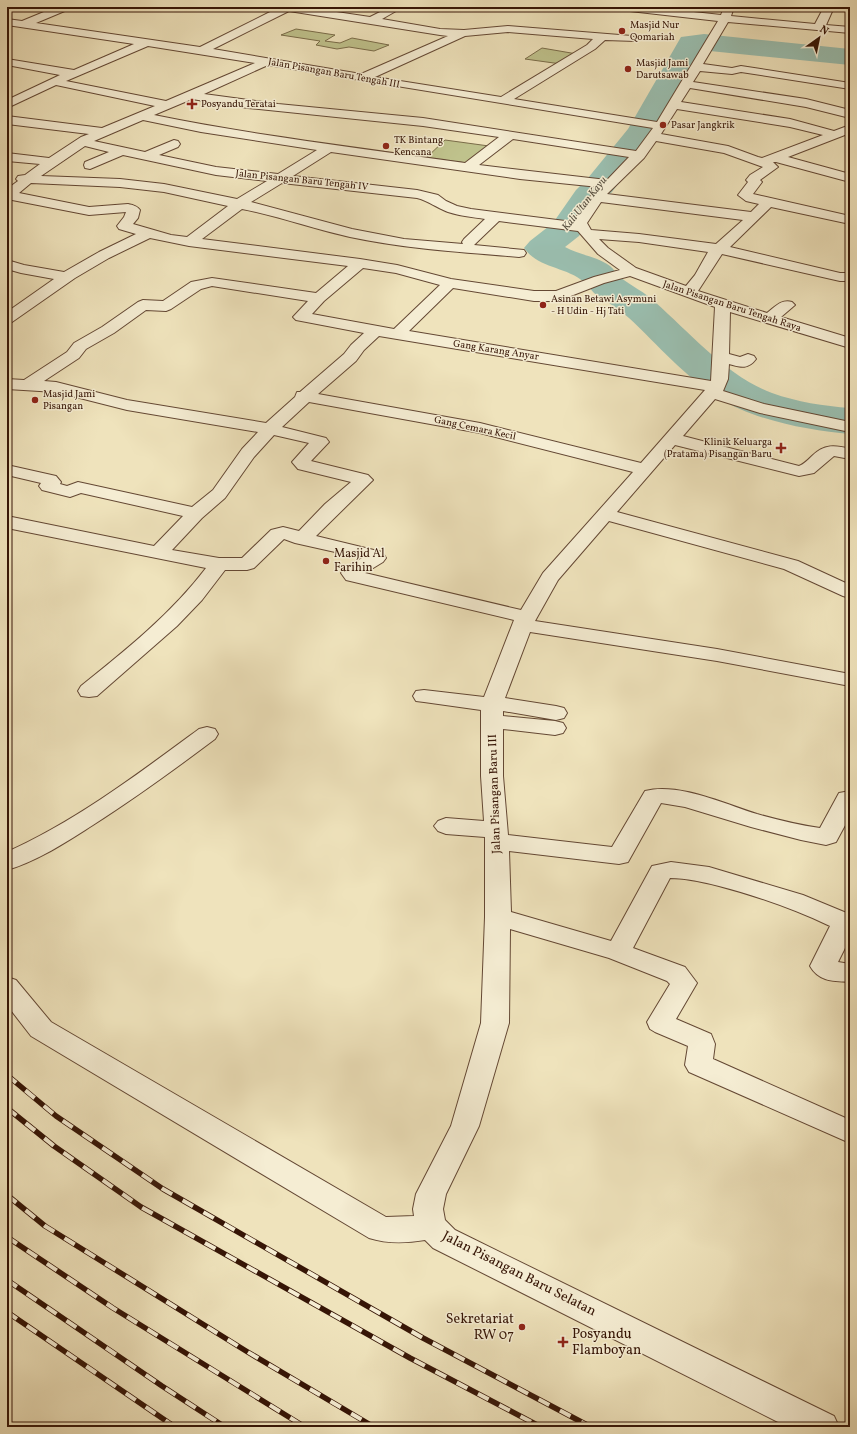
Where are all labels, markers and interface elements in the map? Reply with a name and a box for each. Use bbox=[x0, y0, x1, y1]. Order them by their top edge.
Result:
place label: Masjid Nur Qomariah bbox=[630, 18, 679, 44]
north arrow bbox=[799, 18, 839, 58]
text: N bbox=[816, 22, 831, 39]
marker: Masjid Nur Qomariah bbox=[617, 26, 627, 36]
street label: Jalan Pisangan Baru Tengah III bbox=[267, 55, 401, 91]
place label: Masjid Jami Darutsawab bbox=[636, 56, 689, 82]
marker: Masjid Jami Darutsawab bbox=[623, 64, 633, 74]
place label: Posyandu Teratai bbox=[201, 97, 276, 111]
marker: Posyandu Teratai bbox=[186, 98, 198, 110]
place label: Pasar Jangkrik bbox=[671, 118, 735, 132]
marker: Pasar Jangkrik bbox=[658, 120, 668, 130]
place label: TK Bintang Kencana bbox=[394, 133, 443, 159]
marker: TK Bintang Kencana bbox=[381, 141, 391, 151]
street label: Jalan Pisangan Baru Tengah IV bbox=[235, 166, 369, 194]
water label: Kali Utan Kayu bbox=[559, 173, 611, 234]
street label: Jalan Pisangan Baru Tengah Raya bbox=[661, 277, 803, 335]
place label: Asinan Betawi Asymuni - H Udin - Hj Tati bbox=[551, 292, 656, 318]
marker: Asinan Betawi Asymuni - H Udin - Hj Tati bbox=[538, 300, 548, 310]
street label: Gang Karang Anyar bbox=[452, 336, 540, 364]
place label: Masjid Jami Pisangan bbox=[43, 387, 95, 413]
marker: Masjid Jami Pisangan bbox=[30, 395, 40, 405]
street label: Gang Cemara Kecil bbox=[433, 413, 517, 444]
place label: Klinik Keluarga (Pratama) Pisangan Baru bbox=[664, 435, 772, 461]
marker: Klinik Keluarga (Pratama) Pisangan Baru bbox=[775, 442, 787, 454]
place label: Masjid Al Farihin bbox=[334, 546, 385, 576]
marker: Masjid Al Farihin bbox=[321, 556, 331, 566]
street label: Jalan Pisangan Baru III bbox=[485, 734, 505, 854]
street label: Jalan Pisangan Baru Selatan bbox=[439, 1227, 599, 1321]
place label: Sekretariat RW 07 bbox=[446, 1310, 514, 1345]
marker: Sekretariat RW 07 bbox=[517, 1322, 527, 1332]
place label: Posyandu Flamboyan bbox=[572, 1325, 641, 1360]
marker: Posyandu Flamboyan bbox=[557, 1336, 569, 1348]

